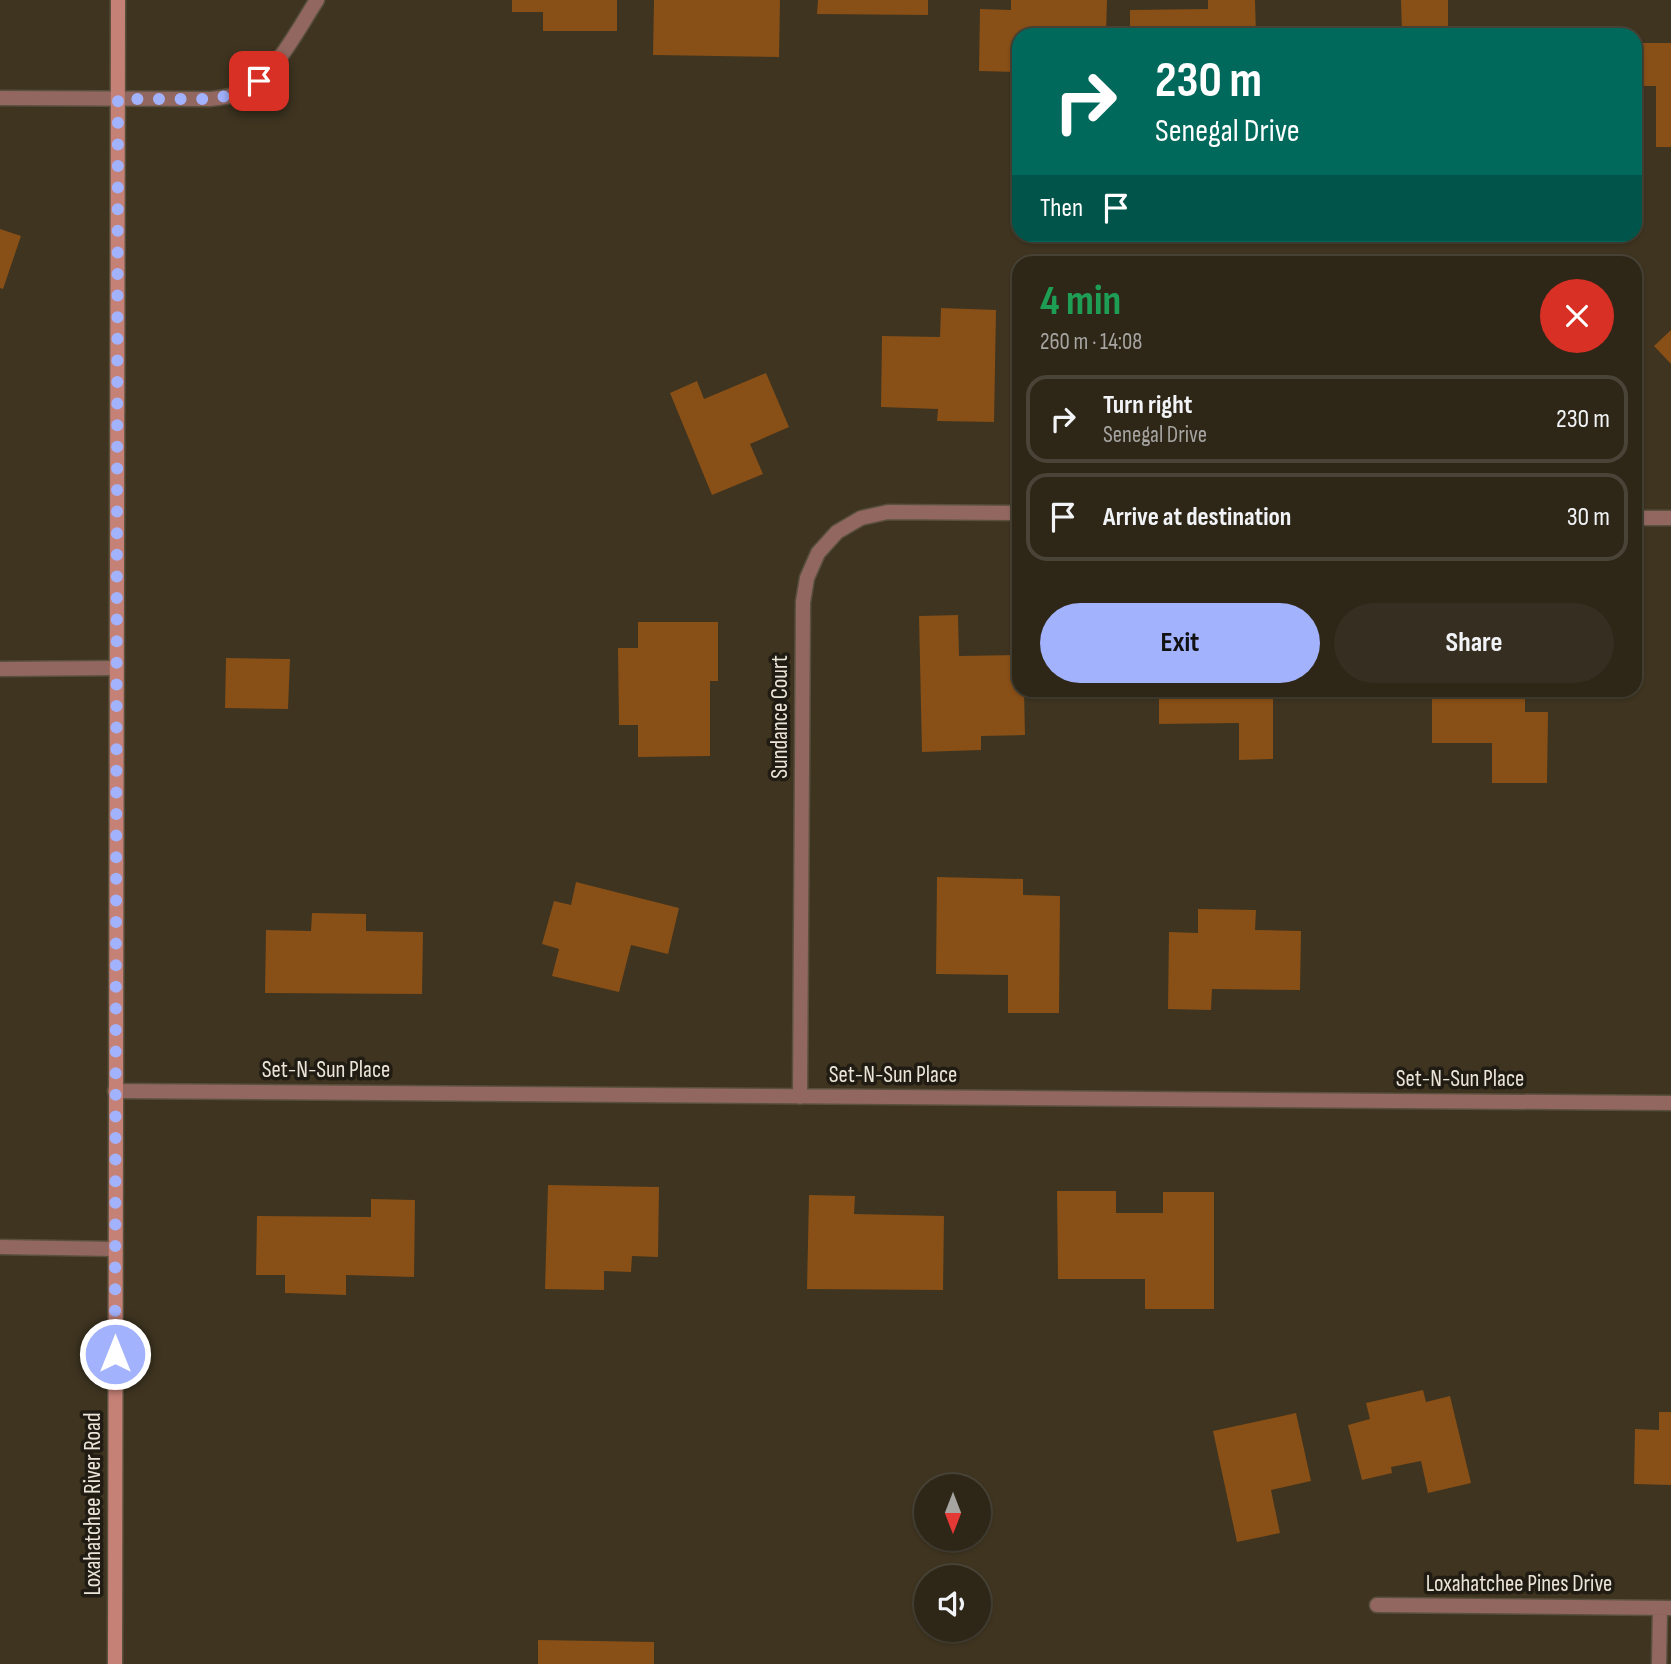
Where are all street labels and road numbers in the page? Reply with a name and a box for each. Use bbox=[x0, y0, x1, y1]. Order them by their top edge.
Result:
street label: Sundance Court bbox=[766, 655, 794, 779]
street label: Set-N-Sun Place bbox=[262, 1056, 390, 1084]
street label: Set-N-Sun Place bbox=[829, 1061, 957, 1089]
street label: Set-N-Sun Place bbox=[1396, 1065, 1524, 1093]
street label: Loxahatchee River Road bbox=[79, 1412, 107, 1596]
street label: Loxahatchee Pines Drive bbox=[1426, 1570, 1612, 1598]

